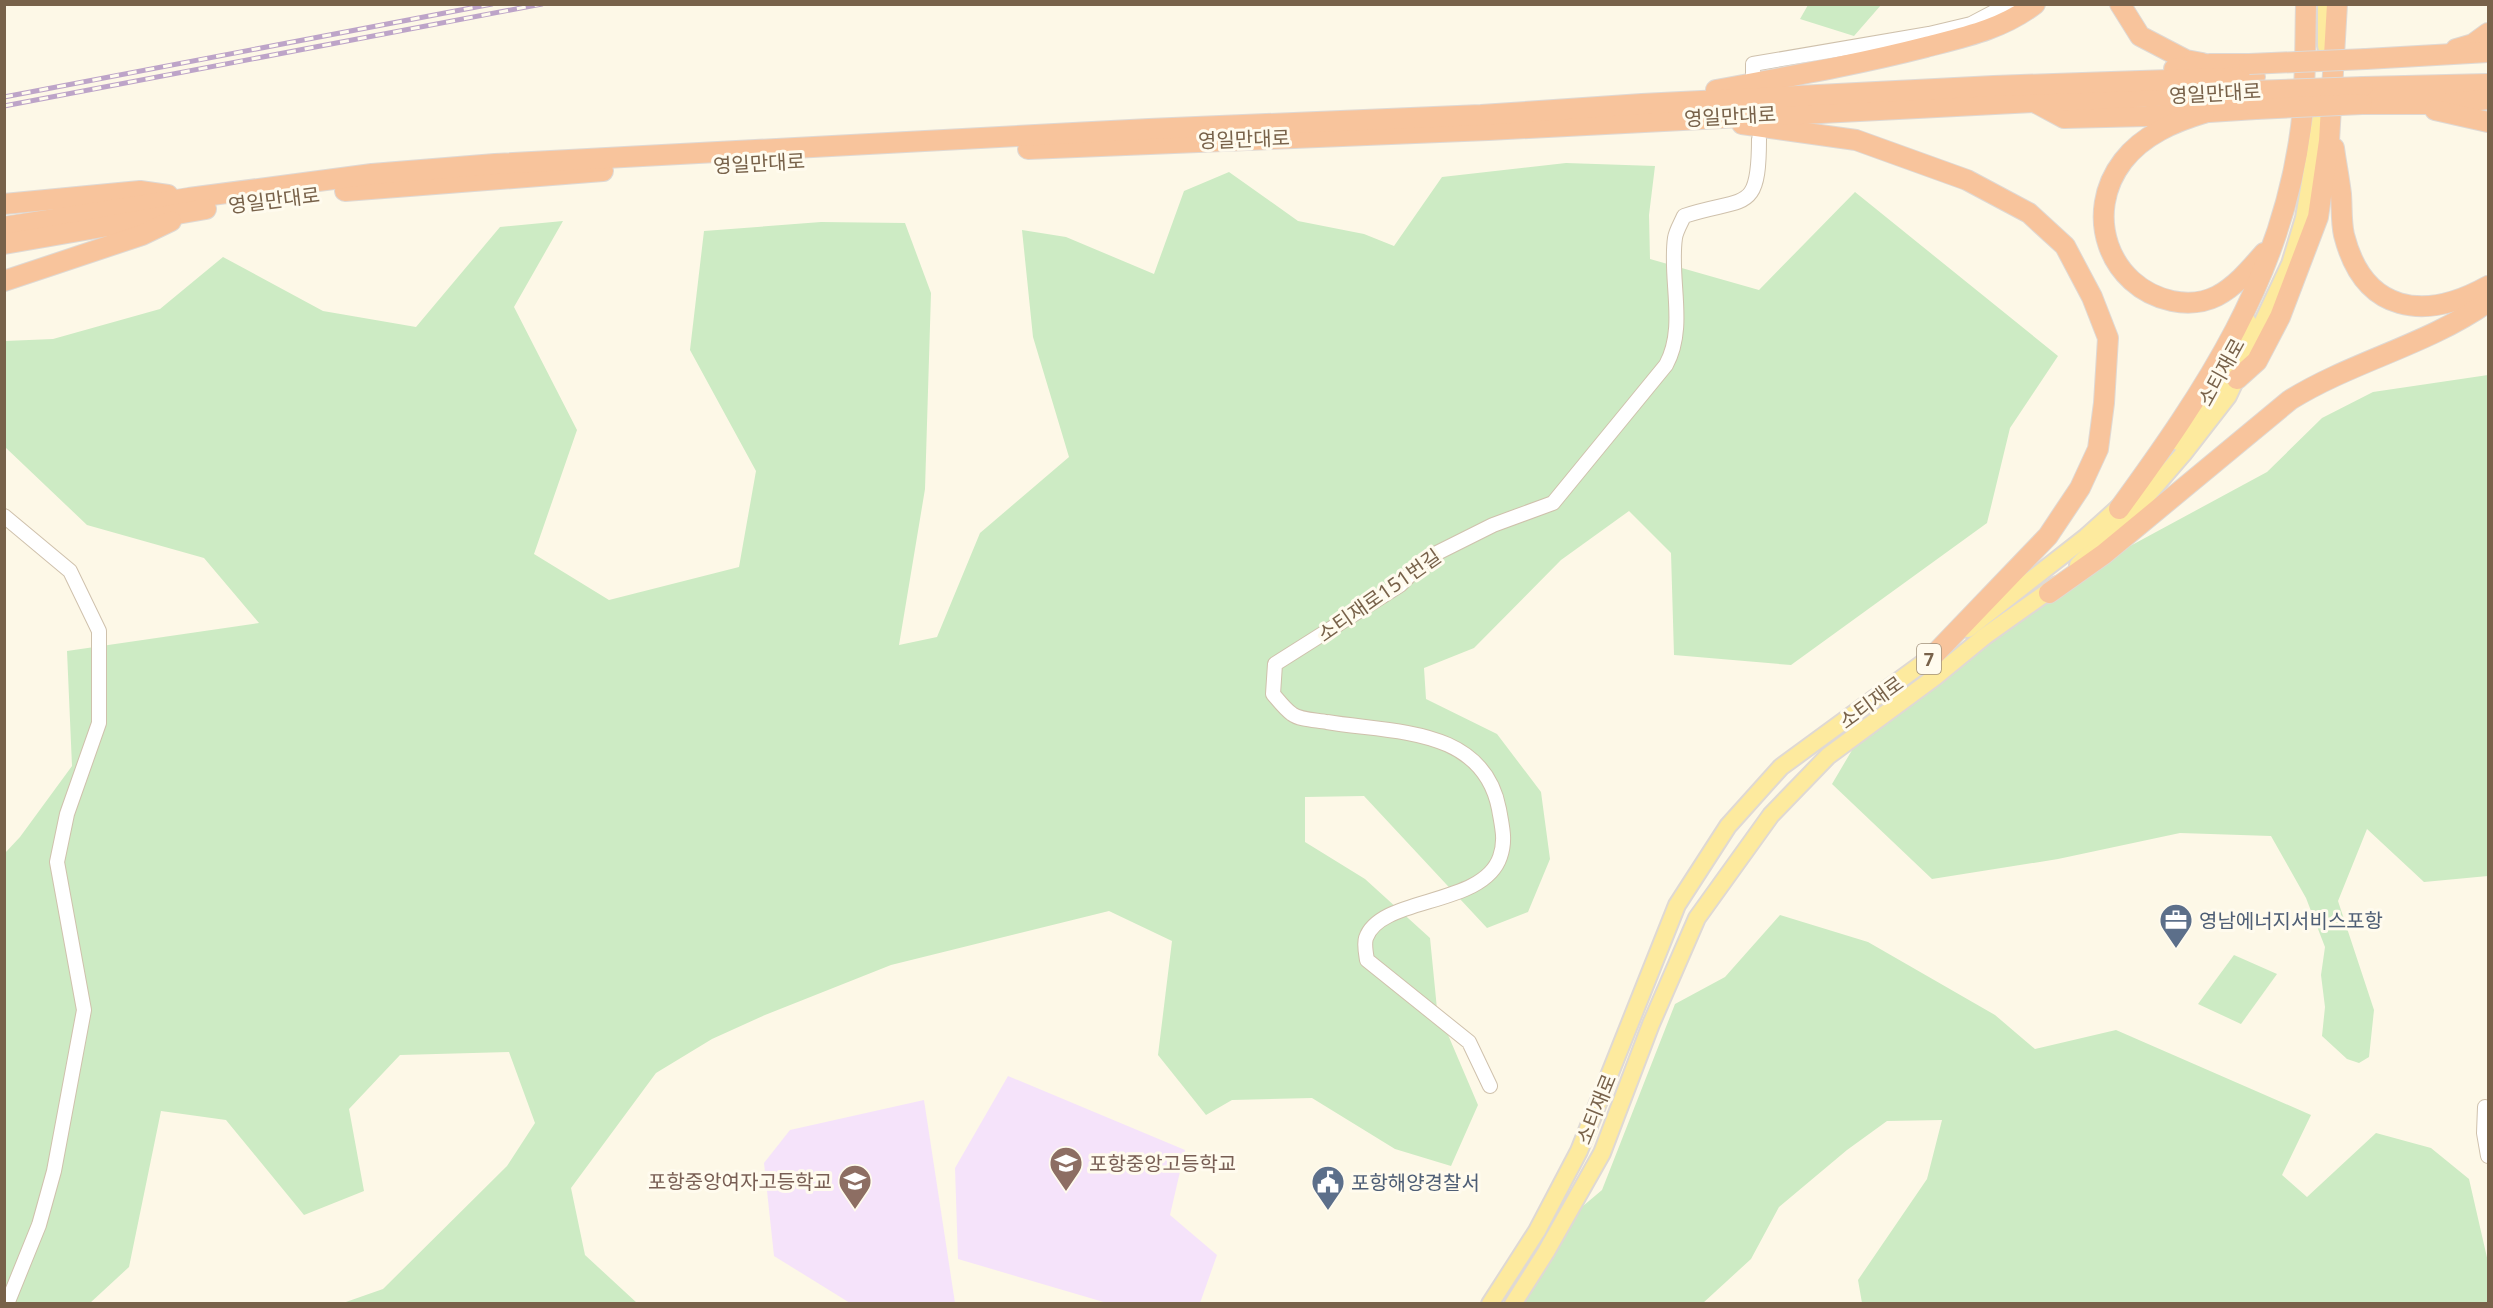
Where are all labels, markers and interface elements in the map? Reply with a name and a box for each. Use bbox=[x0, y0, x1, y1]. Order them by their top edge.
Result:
street label: 영일만대로 bbox=[2168, 77, 2262, 109]
street label: 영일만대로 bbox=[1683, 100, 1777, 132]
street label: 영일만대로 bbox=[1198, 124, 1290, 154]
street label: 영일만대로 bbox=[712, 147, 806, 179]
street label: 영일만대로 bbox=[227, 181, 321, 219]
street label: 소티재로 bbox=[2191, 333, 2251, 411]
street label: 소티재로151번길 bbox=[1312, 542, 1446, 648]
road number: 7 bbox=[1917, 644, 1941, 674]
street label: 소티재로 bbox=[1833, 669, 1909, 735]
office icon: 영남에너지서비스포항 bbox=[2158, 902, 2194, 949]
place label: 영남에너지서비스포항 bbox=[2199, 907, 2383, 934]
street label: 소티재로 bbox=[1570, 1070, 1622, 1148]
school or university icon: 포항중앙고등학교 bbox=[1048, 1145, 1084, 1192]
place label: 포항중앙고등학교 bbox=[1089, 1150, 1236, 1177]
school or university icon: 포항중앙여자고등학교 bbox=[837, 1163, 873, 1210]
public building icon: 포항해양경찰서 bbox=[1310, 1164, 1346, 1211]
place label: 포항중앙여자고등학교 bbox=[648, 1168, 832, 1195]
place label: 포항해양경찰서 bbox=[1351, 1169, 1480, 1196]

